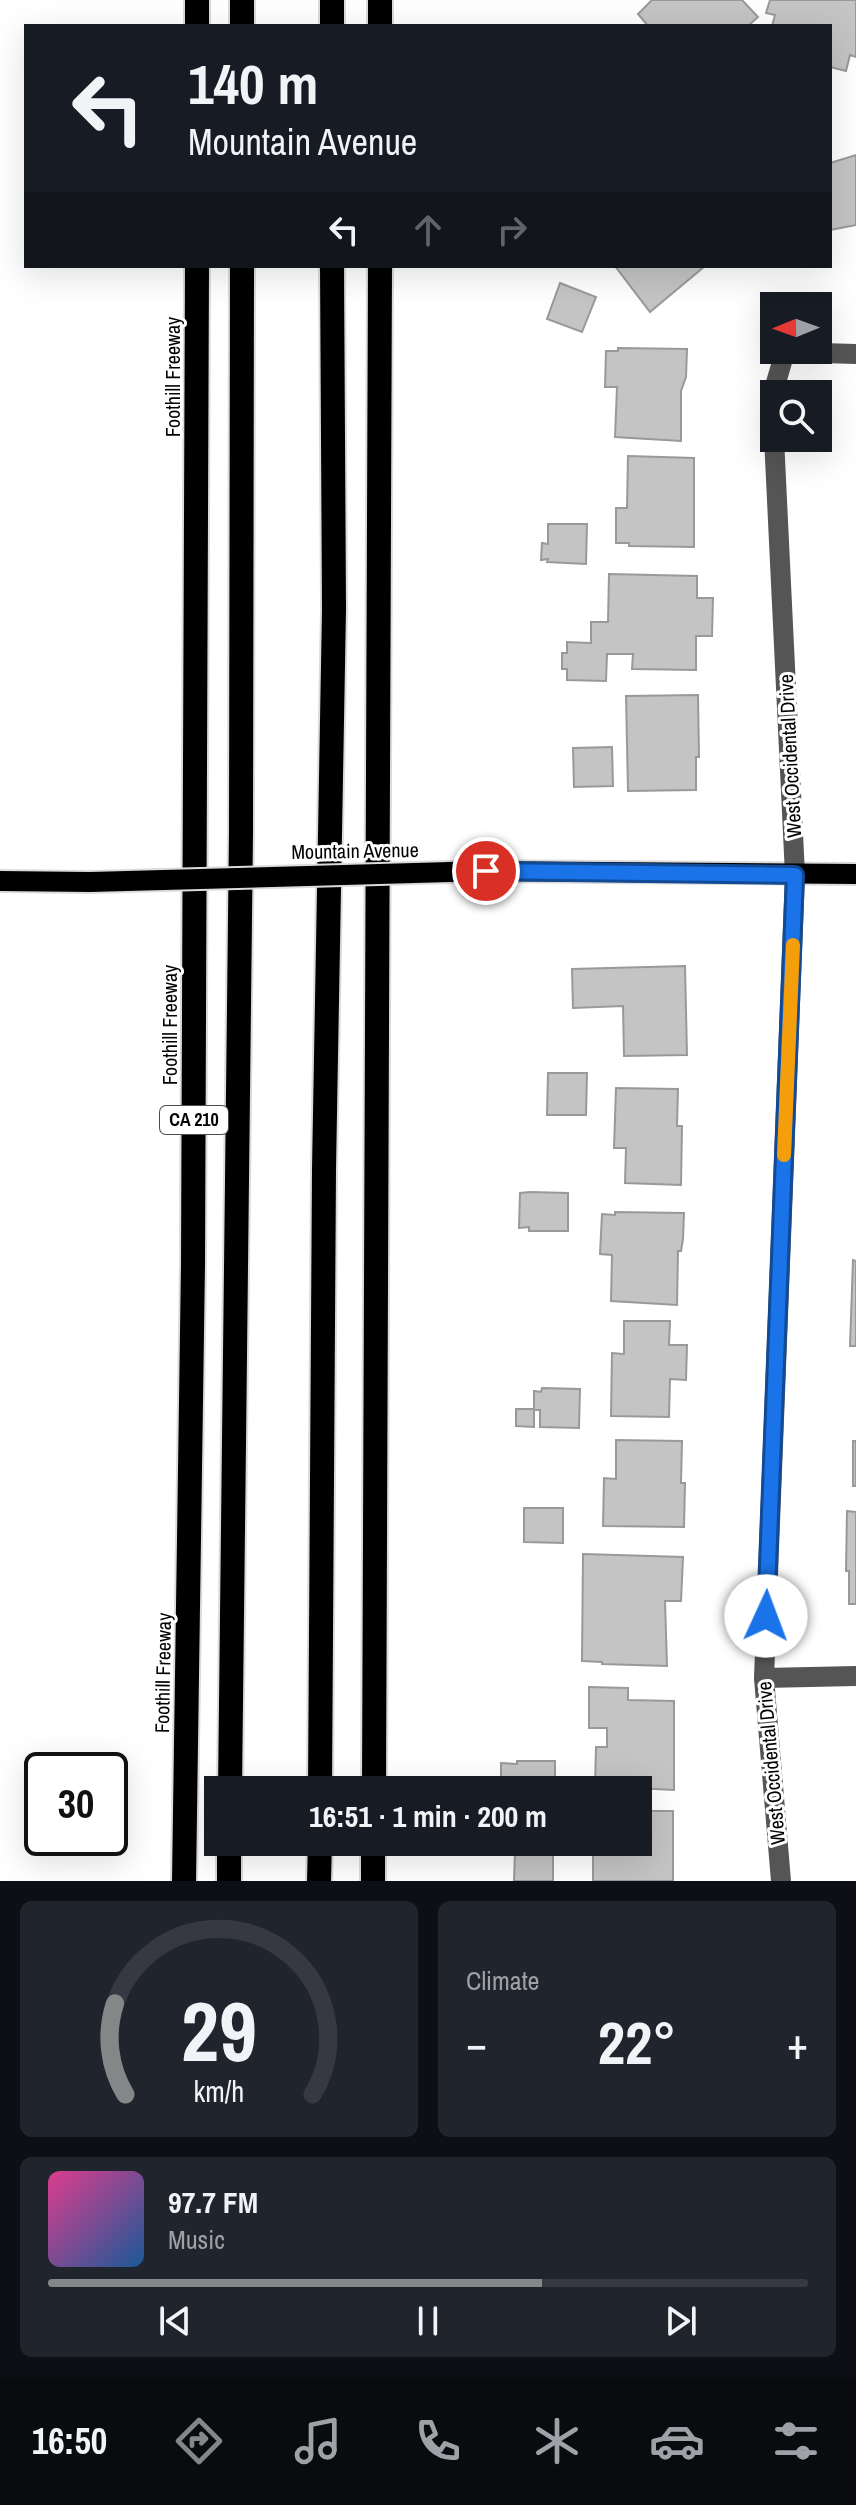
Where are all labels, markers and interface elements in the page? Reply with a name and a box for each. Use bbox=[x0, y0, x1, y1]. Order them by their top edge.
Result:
text: 140 m bbox=[188, 46, 318, 121]
icon: left bbox=[56, 56, 160, 160]
text: Mountain Avenue bbox=[188, 118, 417, 166]
icon: left bbox=[322, 208, 366, 252]
icon: ahead bbox=[406, 208, 450, 252]
icon: right bbox=[490, 208, 534, 252]
north arrow bbox=[760, 292, 832, 364]
map controls bbox=[760, 292, 832, 452]
street label: Foothill Freeway bbox=[159, 316, 186, 437]
button: search bbox=[760, 380, 832, 452]
street label: West Occidental Drive bbox=[772, 674, 807, 839]
street label: Mountain Avenue bbox=[291, 836, 419, 865]
pin bbox=[452, 837, 520, 905]
icon: arrive bbox=[464, 849, 508, 893]
street label: Foothill Freeway bbox=[156, 964, 183, 1085]
road number: CA 210 bbox=[160, 1106, 228, 1134]
position arrow bbox=[724, 1574, 808, 1658]
street label: Foothill Freeway bbox=[148, 1612, 177, 1733]
street label: West Occidental Drive bbox=[750, 1680, 791, 1846]
speed limit sign: 30 bbox=[24, 1752, 128, 1856]
text: 16:51 · 1 min · 200 m bbox=[309, 1796, 547, 1836]
text: Climate bbox=[466, 1963, 539, 1998]
text: 29 bbox=[181, 1975, 257, 2087]
text: 22° bbox=[598, 2002, 676, 2083]
text: − bbox=[466, 2013, 487, 2073]
text: + bbox=[787, 2013, 808, 2073]
text: km/h bbox=[194, 2072, 244, 2111]
text: 97.7 FM bbox=[168, 2182, 258, 2222]
text: Music bbox=[168, 2222, 225, 2257]
icon: previous bbox=[153, 2299, 197, 2343]
icon: pause bbox=[406, 2299, 450, 2343]
icon: next bbox=[659, 2299, 703, 2343]
icon: directions bbox=[171, 2413, 227, 2469]
icon: music bbox=[290, 2413, 346, 2469]
icon: phone bbox=[410, 2413, 466, 2469]
icon: climate bbox=[529, 2413, 585, 2469]
icon: car bbox=[649, 2413, 705, 2469]
icon: filters bbox=[768, 2413, 824, 2469]
text: 16:50 bbox=[32, 2417, 107, 2465]

